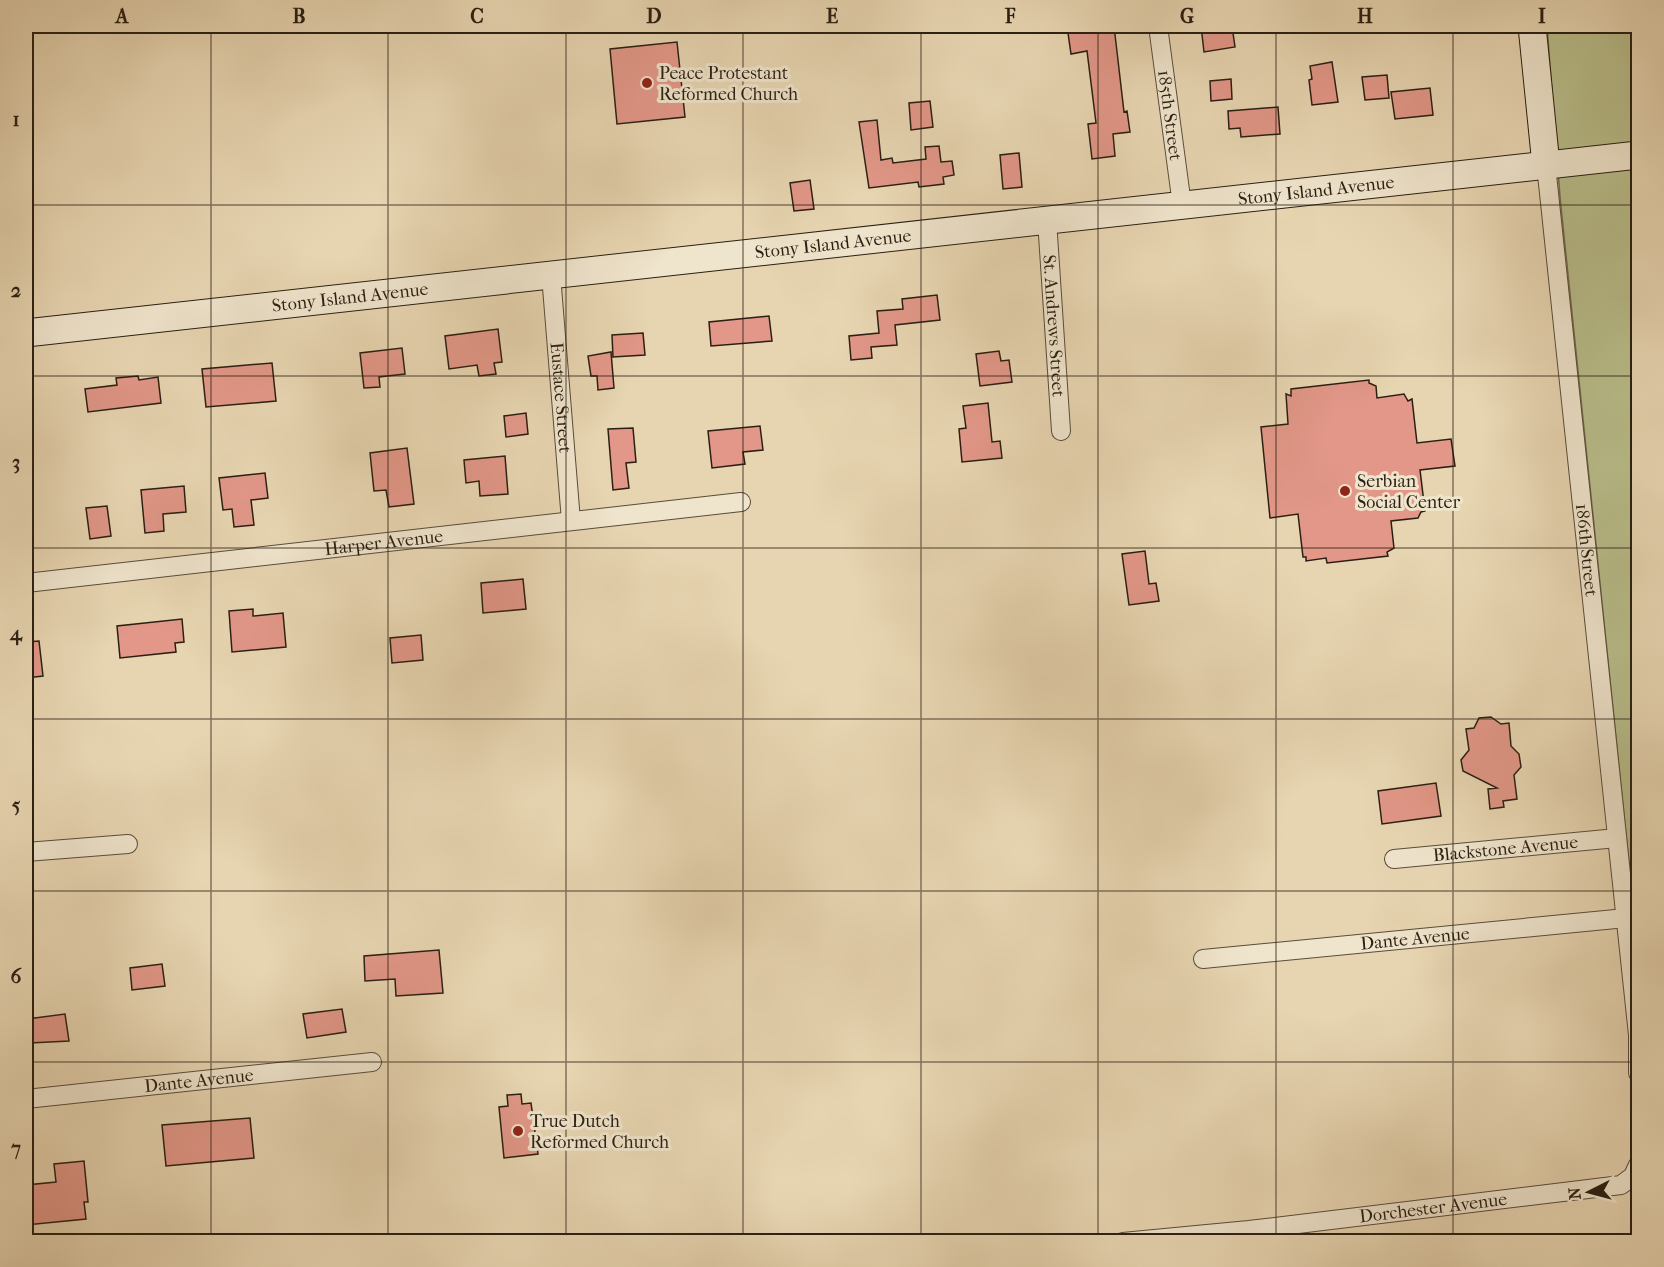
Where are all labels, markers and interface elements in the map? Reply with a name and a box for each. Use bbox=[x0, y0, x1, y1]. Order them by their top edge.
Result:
text: A bbox=[114, 5, 130, 28]
text: B bbox=[292, 5, 306, 28]
text: C bbox=[470, 5, 484, 28]
text: D bbox=[646, 5, 662, 28]
text: E bbox=[826, 5, 838, 28]
text: F bbox=[1004, 5, 1016, 28]
text: G bbox=[1180, 5, 1194, 28]
text: H bbox=[1357, 5, 1373, 28]
text: I bbox=[1538, 5, 1546, 28]
place label: Peace Protestant Reformed Church bbox=[659, 63, 798, 105]
street label: 185th Street bbox=[1153, 69, 1186, 162]
marker: Peace Protestant Reformed Church bbox=[640, 76, 654, 90]
text: 1 bbox=[12, 108, 20, 131]
street label: Stony Island Avenue bbox=[1237, 172, 1396, 210]
street label: Stony Island Avenue bbox=[754, 225, 913, 263]
street label: St. Andrews Street bbox=[1038, 254, 1069, 398]
text: 2 bbox=[11, 279, 21, 302]
street label: Stony Island Avenue bbox=[271, 279, 429, 317]
street label: Eustace Street bbox=[546, 342, 575, 454]
text: 3 bbox=[12, 451, 20, 474]
place label: Serbian Social Center bbox=[1357, 471, 1461, 513]
marker: Serbian Social Center bbox=[1338, 484, 1352, 498]
street label: 186th Street bbox=[1571, 502, 1602, 598]
street label: Harper Avenue bbox=[323, 526, 444, 560]
text: 4 bbox=[9, 622, 23, 646]
text: 5 bbox=[12, 794, 21, 817]
street label: Blackstone Avenue bbox=[1432, 832, 1579, 866]
street label: Dante Avenue bbox=[1359, 923, 1471, 955]
text: 6 bbox=[11, 965, 23, 988]
street label: Dante Avenue bbox=[143, 1065, 255, 1097]
place label: True Dutch Reformed Church bbox=[530, 1111, 669, 1153]
marker: True Dutch Reformed Church bbox=[511, 1124, 525, 1138]
text: 7 bbox=[10, 1137, 21, 1160]
north arrow bbox=[1559, 1162, 1619, 1222]
text: N bbox=[1564, 1186, 1585, 1201]
street label: Dorchester Avenue bbox=[1358, 1189, 1508, 1228]

